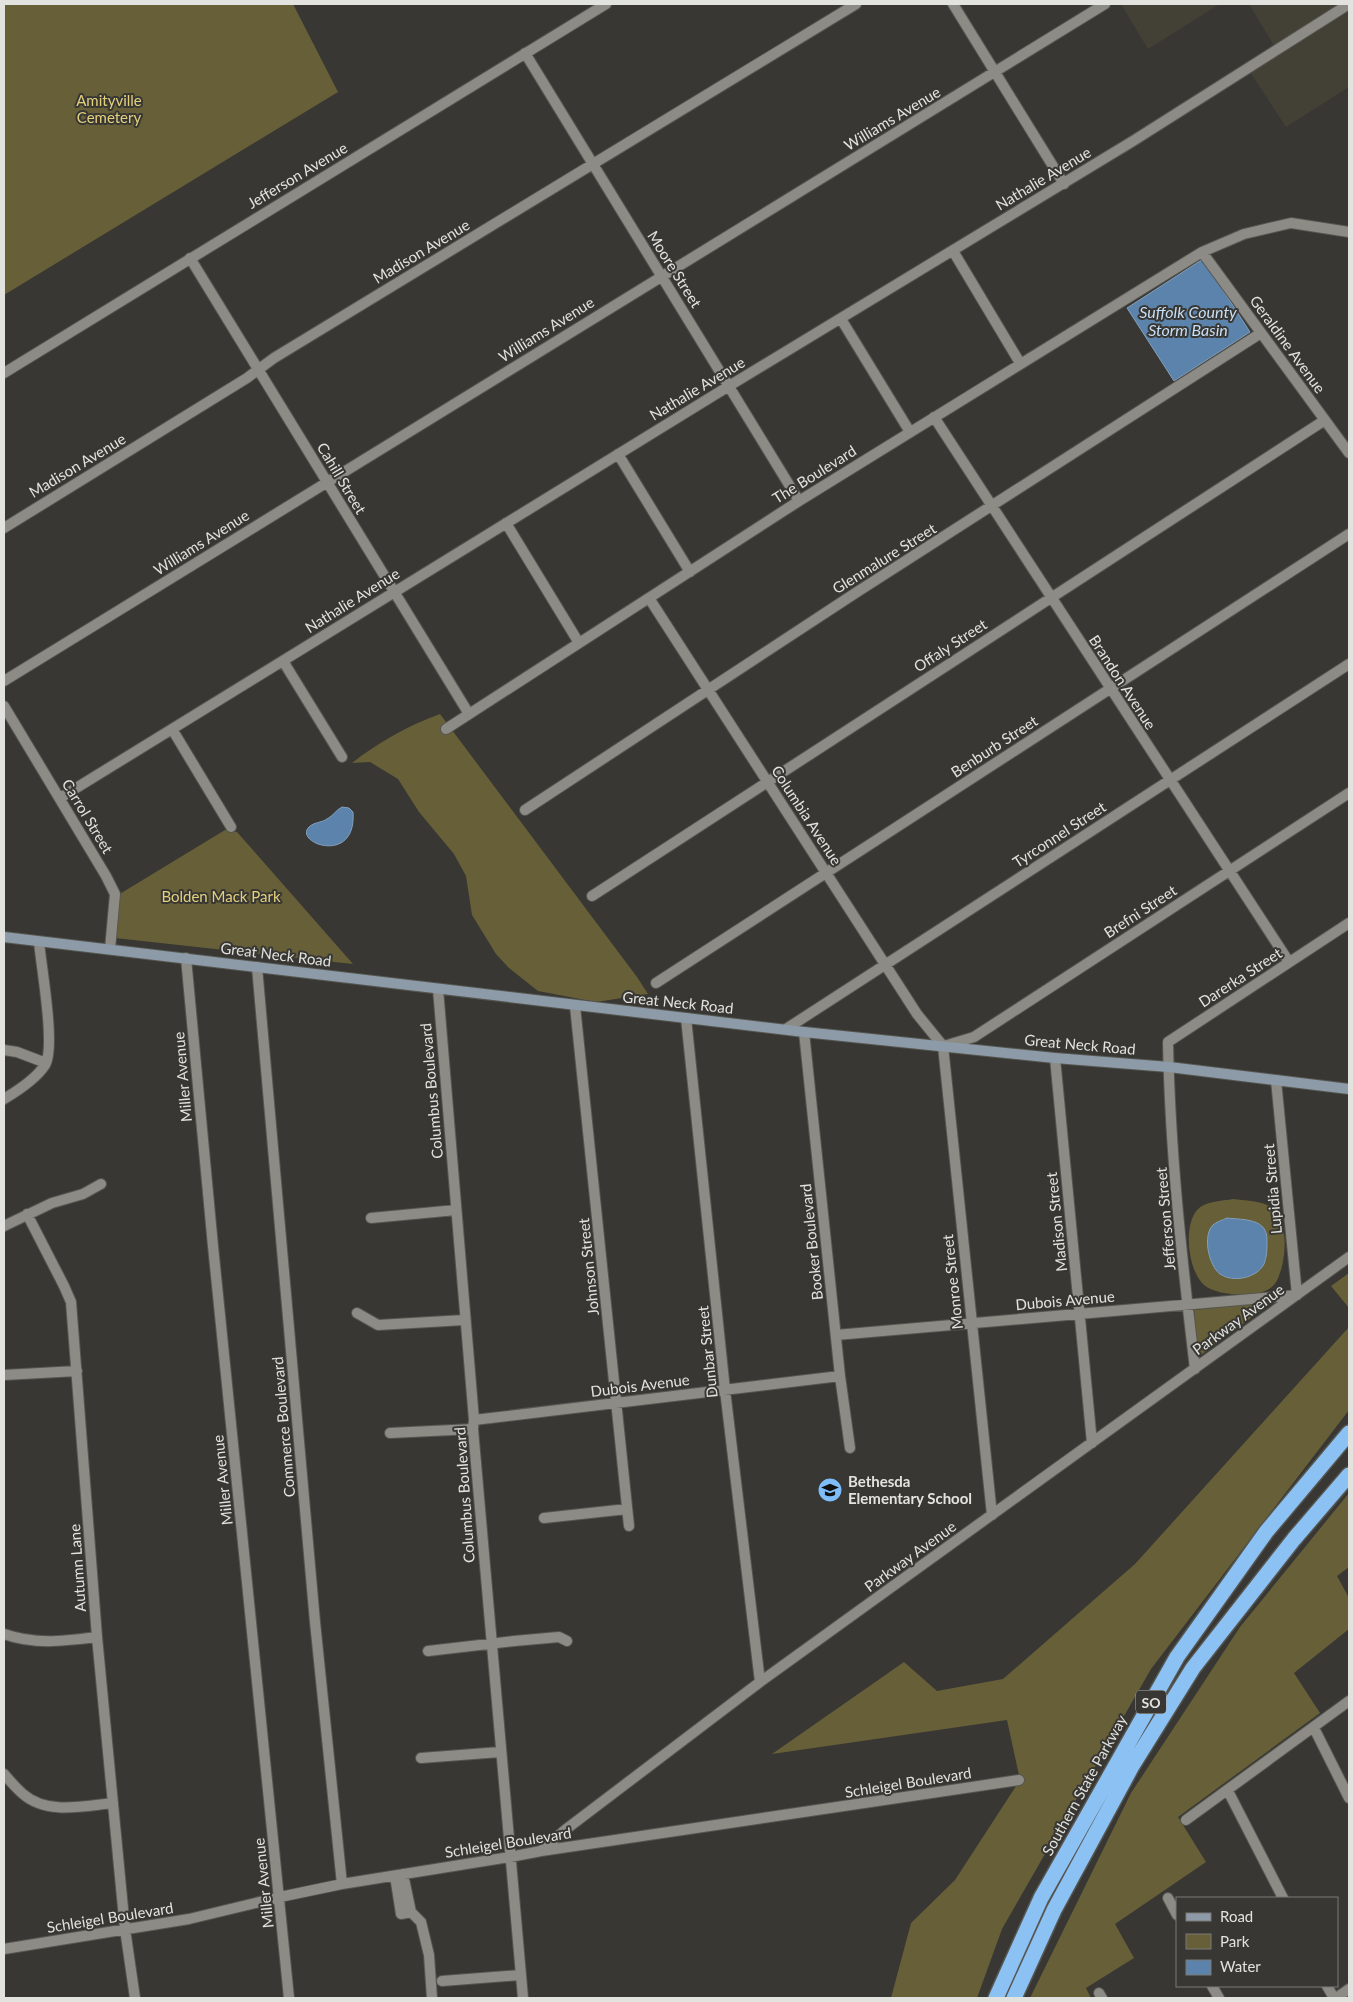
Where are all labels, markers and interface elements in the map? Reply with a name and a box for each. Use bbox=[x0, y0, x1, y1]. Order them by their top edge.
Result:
street label: Williams Avenue bbox=[841, 82, 943, 154]
park label: Amityville Cemetery bbox=[76, 91, 142, 126]
street label: Jefferson Avenue bbox=[244, 138, 350, 212]
street label: Nathalie Avenue bbox=[992, 142, 1094, 213]
street label: Madison Avenue bbox=[369, 215, 473, 287]
street label: Moore Street bbox=[644, 227, 706, 311]
street label: Williams Avenue bbox=[495, 292, 597, 366]
street label: Geraldine Avenue bbox=[1247, 292, 1330, 396]
water label: Suffolk County Storm Basin bbox=[1139, 302, 1237, 339]
street label: Nathalie Avenue bbox=[646, 352, 748, 423]
street label: Madison Avenue bbox=[25, 429, 129, 501]
street label: Cahill Street bbox=[314, 439, 371, 517]
street label: The Boulevard bbox=[769, 441, 859, 507]
street label: Williams Avenue bbox=[150, 505, 252, 579]
street label: Glenmalure Street bbox=[829, 519, 940, 597]
street label: Nathalie Avenue bbox=[302, 564, 403, 636]
street label: Offaly Street bbox=[910, 614, 990, 675]
street label: Brandon Avenue bbox=[1086, 631, 1160, 733]
street label: Benburb Street bbox=[947, 711, 1041, 781]
street label: Columbia Avenue bbox=[768, 762, 846, 868]
street label: Carrol Street bbox=[59, 776, 118, 857]
street label: Tyrconnel Street bbox=[1009, 797, 1110, 871]
street label: Brefni Street bbox=[1100, 880, 1180, 941]
park label: Bolden Mack Park bbox=[161, 887, 281, 905]
street label: Great Neck Road bbox=[220, 938, 332, 970]
street label: Darerka Street bbox=[1195, 943, 1286, 1011]
street label: Great Neck Road bbox=[622, 987, 734, 1017]
street label: Columbus Boulevard bbox=[416, 1022, 446, 1160]
street label: Great Neck Road bbox=[1024, 1030, 1136, 1058]
street label: Miller Avenue bbox=[169, 1031, 195, 1123]
street label: Lupidia Street bbox=[1259, 1143, 1285, 1235]
street label: Jefferson Street bbox=[1151, 1166, 1178, 1271]
street label: Madison Street bbox=[1042, 1171, 1070, 1273]
street label: Booker Boulevard bbox=[796, 1183, 826, 1301]
street label: Johnson Street bbox=[574, 1217, 602, 1317]
street label: Monroe Street bbox=[938, 1233, 966, 1330]
street label: Parkway Avenue bbox=[1189, 1280, 1287, 1358]
street label: Dubois Avenue bbox=[1015, 1287, 1115, 1313]
street label: Dunbar Street bbox=[693, 1305, 721, 1399]
street label: Commerce Boulevard bbox=[268, 1356, 298, 1498]
street label: Dubois Avenue bbox=[589, 1370, 691, 1400]
street label: Columbus Boulevard bbox=[450, 1427, 478, 1563]
street label: Miller Avenue bbox=[208, 1434, 236, 1526]
place label: Bethesda Elementary School bbox=[848, 1472, 972, 1507]
school or university icon: Bethesda Elementary School bbox=[817, 1477, 843, 1503]
street label: Parkway Avenue bbox=[861, 1517, 959, 1595]
street label: Autumn Lane bbox=[65, 1523, 89, 1613]
road number: SO bbox=[1136, 1690, 1166, 1714]
street label: Southern State Parkway bbox=[1038, 1711, 1130, 1858]
street label: Schleigel Boulevard bbox=[843, 1763, 973, 1801]
street label: Schleigel Boulevard bbox=[443, 1823, 573, 1861]
street label: Miller Avenue bbox=[249, 1837, 277, 1929]
legend bbox=[1176, 1897, 1338, 1987]
street label: Schleigel Boulevard bbox=[45, 1898, 175, 1936]
text: Road bbox=[1220, 1907, 1253, 1925]
text: Park bbox=[1220, 1932, 1250, 1950]
text: Water bbox=[1220, 1957, 1261, 1975]

